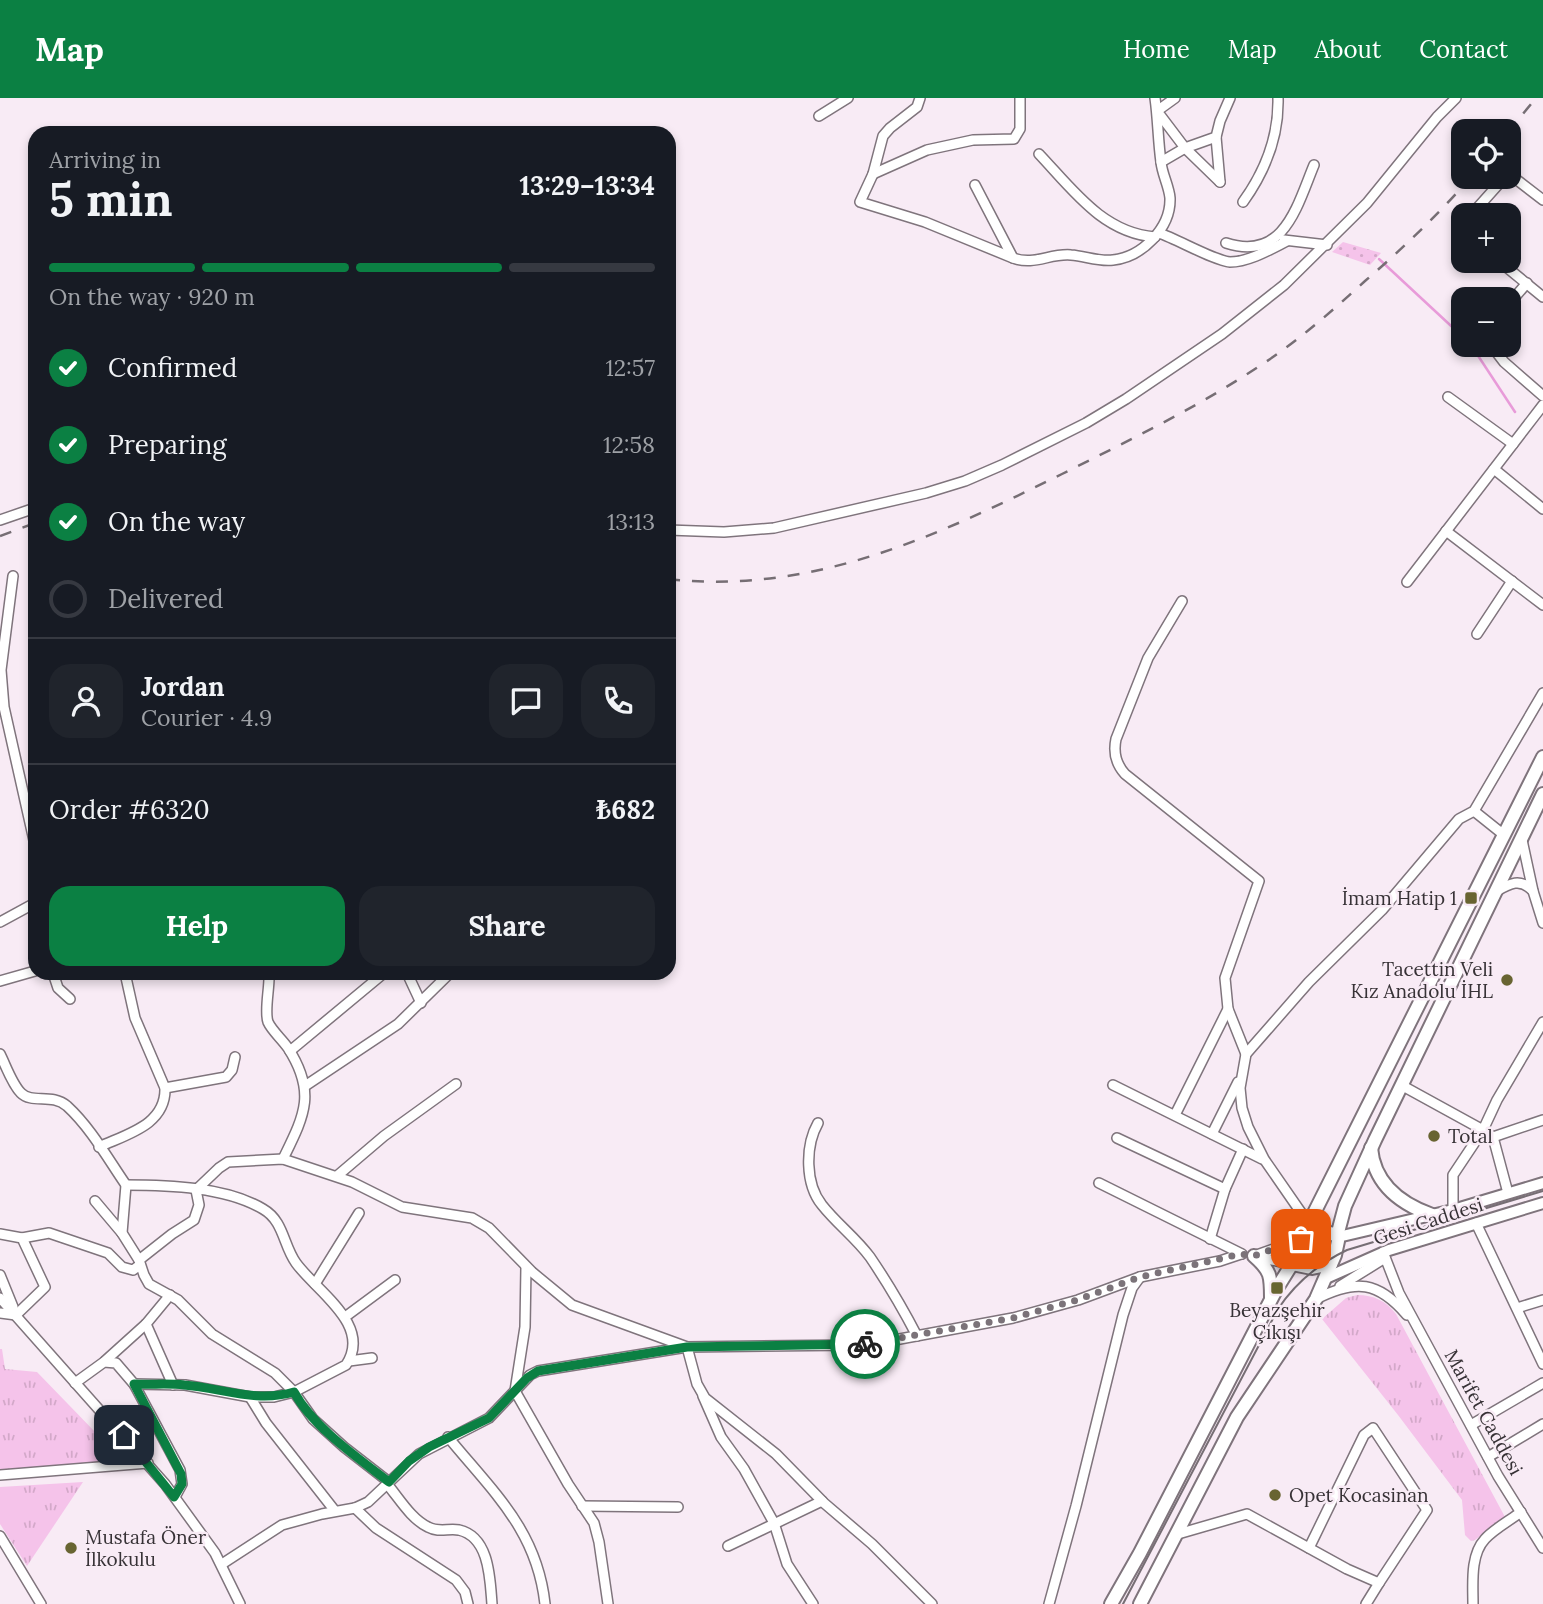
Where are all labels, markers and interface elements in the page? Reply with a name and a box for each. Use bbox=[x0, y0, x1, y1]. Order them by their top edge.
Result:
text: Map bbox=[35, 28, 104, 70]
text: Home bbox=[1123, 34, 1190, 65]
text: Map bbox=[1228, 34, 1277, 65]
text: About bbox=[1315, 34, 1381, 65]
text: Contact bbox=[1419, 34, 1508, 65]
map controls bbox=[1451, 119, 1521, 357]
button: locate bbox=[1451, 119, 1521, 189]
text: Arriving in bbox=[49, 145, 161, 174]
text: 13:29–13:34 bbox=[520, 169, 655, 202]
text: 5 min bbox=[49, 170, 173, 229]
button: + bbox=[1451, 203, 1521, 273]
text: On the way · 920 m bbox=[49, 282, 255, 311]
button: − bbox=[1451, 287, 1521, 357]
icon: check bbox=[49, 349, 87, 387]
text: Confirmed bbox=[108, 351, 237, 384]
text: 12:57 bbox=[605, 353, 655, 382]
icon: check bbox=[49, 426, 87, 464]
text: Preparing bbox=[108, 428, 227, 461]
text: 12:58 bbox=[603, 430, 655, 459]
icon: check bbox=[49, 503, 87, 541]
text: On the way bbox=[108, 505, 245, 538]
text: 13:13 bbox=[607, 507, 655, 536]
text: Delivered bbox=[108, 582, 224, 615]
button: person bbox=[49, 664, 123, 738]
button: chat bbox=[489, 664, 563, 738]
button: phone bbox=[581, 664, 655, 738]
text: Jordan bbox=[141, 670, 225, 703]
text: Courier · 4.9 bbox=[141, 703, 272, 732]
text: Order #6320 bbox=[49, 793, 210, 826]
text: ₺682 bbox=[596, 793, 655, 826]
button: Help bbox=[49, 886, 345, 966]
button: Share bbox=[359, 886, 655, 966]
place label: İmam Hatip 1 bbox=[1342, 886, 1457, 910]
marker: İmam Hatip 1 bbox=[1463, 890, 1479, 906]
place label: Tacettin Veli Kız Anadolu İHL bbox=[1351, 957, 1493, 1003]
marker: Tacettin Veli Kız Anadolu İHL bbox=[1499, 972, 1515, 988]
place label: Total bbox=[1448, 1124, 1493, 1148]
marker: Total bbox=[1426, 1128, 1442, 1144]
street label: Gesi Caddesi bbox=[1370, 1192, 1486, 1250]
pin bbox=[1271, 1209, 1331, 1269]
icon: bag bbox=[1282, 1220, 1320, 1258]
marker: Beyazşehir Çıkışı bbox=[1269, 1280, 1285, 1296]
place label: Beyazşehir Çıkışı bbox=[1229, 1298, 1326, 1344]
courier bbox=[830, 1309, 900, 1379]
icon: bike bbox=[846, 1325, 884, 1363]
street label: Marifet Caddesi bbox=[1440, 1345, 1528, 1479]
pin bbox=[94, 1405, 154, 1465]
icon: home bbox=[105, 1416, 143, 1454]
place label: Opet Kocasinan bbox=[1289, 1483, 1429, 1507]
marker: Opet Kocasinan bbox=[1267, 1487, 1283, 1503]
place label: Mustafa Öner İlkokulu bbox=[85, 1525, 207, 1571]
marker: Mustafa Öner İlkokulu bbox=[63, 1540, 79, 1556]

